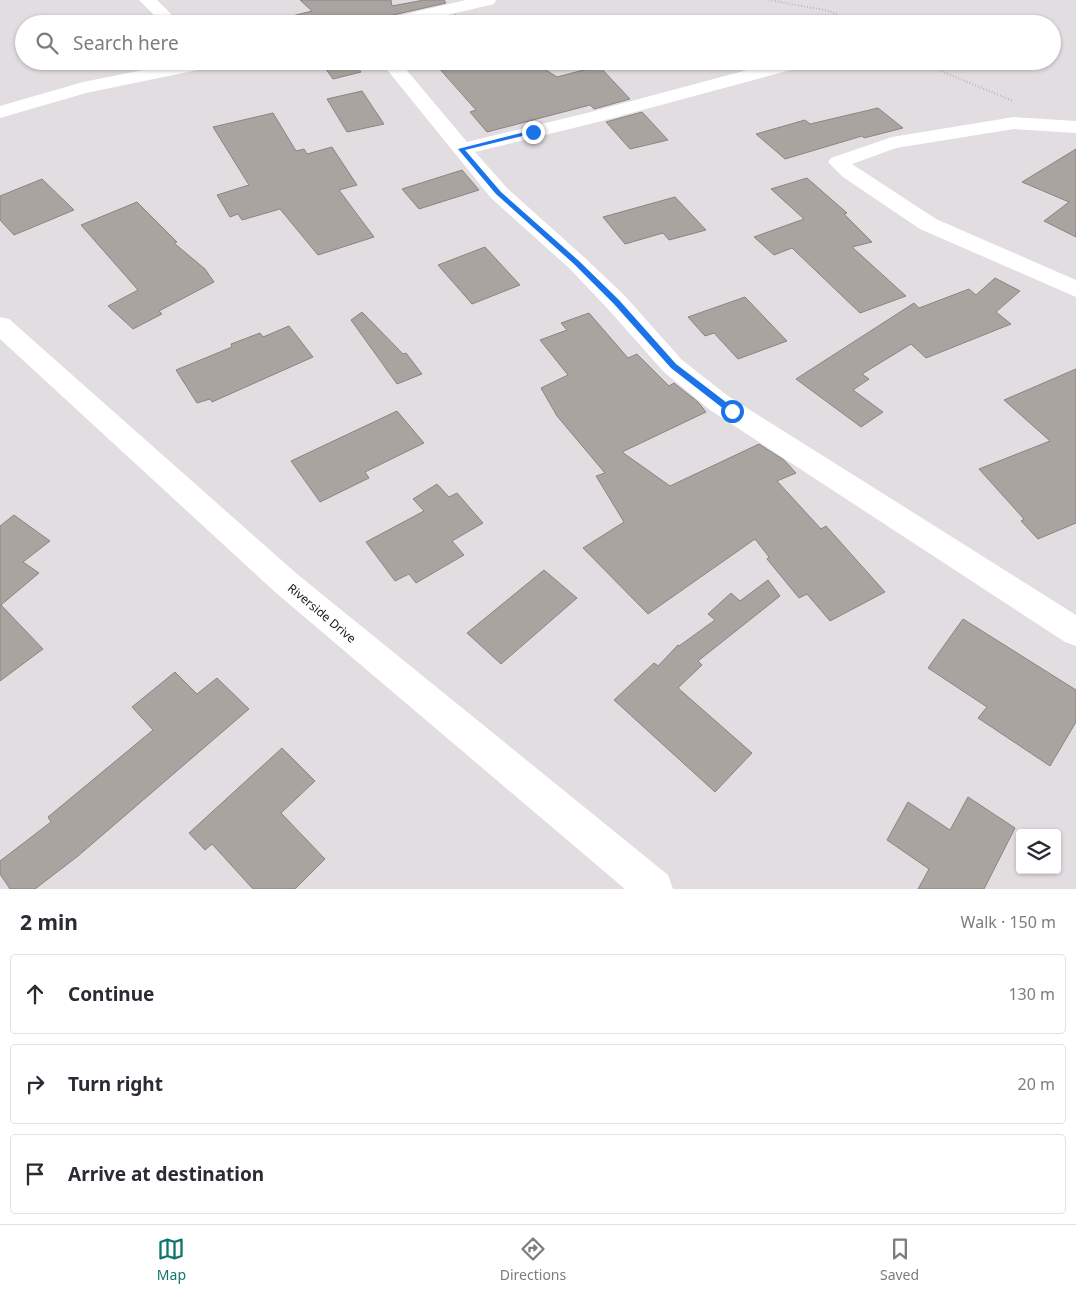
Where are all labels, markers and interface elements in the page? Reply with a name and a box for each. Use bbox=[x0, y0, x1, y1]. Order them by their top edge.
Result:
search box bbox=[15, 15, 1061, 70]
icon: search bbox=[33, 29, 61, 57]
text: Search here bbox=[73, 30, 179, 56]
route end bbox=[522, 121, 545, 144]
route start bbox=[721, 400, 744, 423]
street label: Riverside Drive bbox=[284, 579, 360, 647]
map controls bbox=[1016, 829, 1061, 874]
button: layers bbox=[1016, 829, 1061, 874]
text: 2 min bbox=[20, 908, 78, 936]
text: Walk · 150 m bbox=[961, 911, 1056, 933]
icon: ahead bbox=[21, 980, 49, 1008]
text: Continue bbox=[68, 981, 154, 1007]
text: 130 m bbox=[1008, 983, 1055, 1005]
icon: right bbox=[21, 1070, 49, 1098]
text: Turn right bbox=[68, 1071, 163, 1097]
text: 20 m bbox=[1018, 1073, 1055, 1095]
icon: arrive bbox=[21, 1160, 49, 1188]
text: Arrive at destination bbox=[68, 1161, 264, 1187]
tab: Map bbox=[157, 1235, 186, 1284]
tab: Directions bbox=[500, 1235, 566, 1284]
tab: Saved bbox=[880, 1235, 919, 1284]

